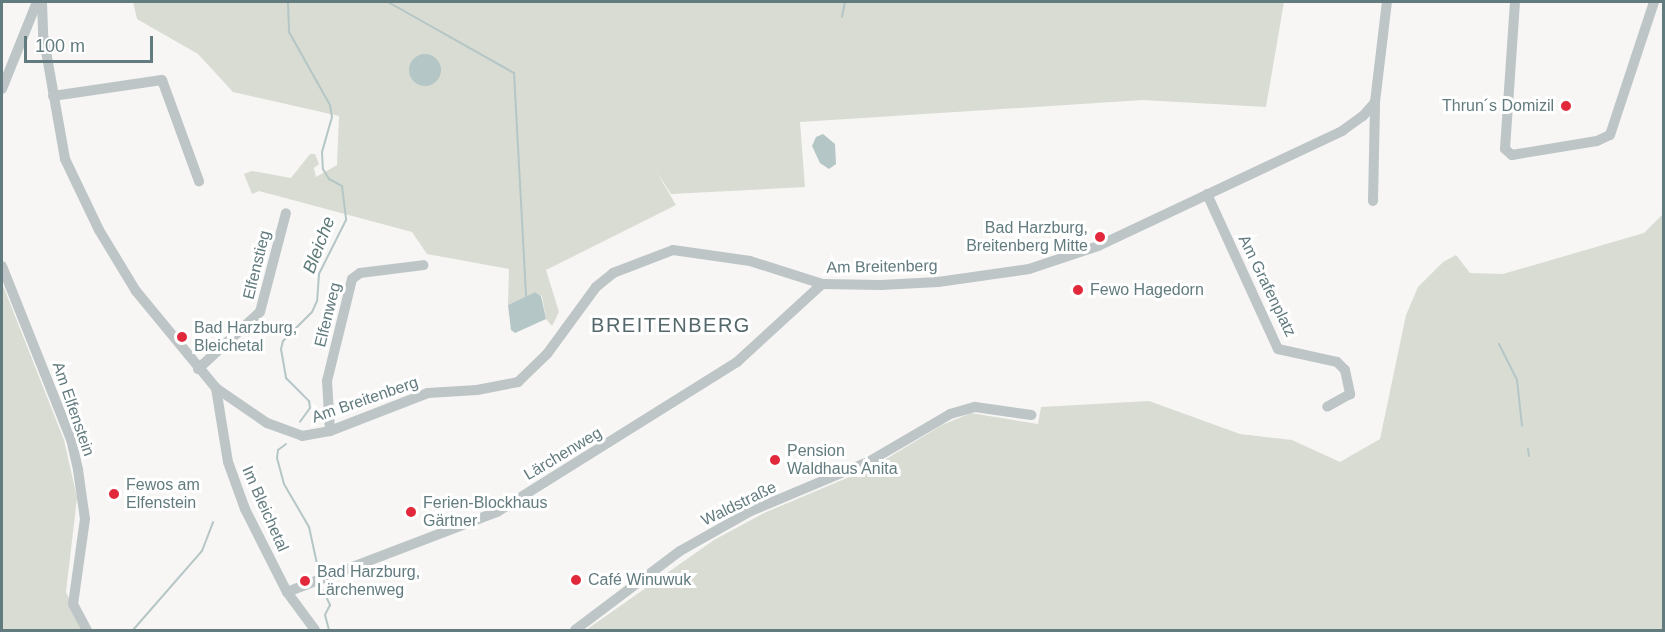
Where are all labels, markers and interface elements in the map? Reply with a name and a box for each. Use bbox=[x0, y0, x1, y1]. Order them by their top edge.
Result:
scale bar bbox=[27, 24, 156, 62]
text: 100 m bbox=[35, 36, 85, 56]
place label: Thrun´s Domizil bbox=[1442, 96, 1554, 116]
marker: Thrun´s Domizil bbox=[1559, 99, 1573, 113]
water label: Bleiche bbox=[298, 214, 340, 276]
place label: Bad Harzburg, Breitenberg Mitte bbox=[966, 218, 1088, 256]
street label: Elfenstieg bbox=[239, 229, 275, 301]
marker: Bad Harzburg, Breitenberg Mitte bbox=[1093, 230, 1107, 244]
street label: Am Grafenplatz bbox=[1234, 232, 1300, 340]
street label: Am Breitenberg bbox=[826, 256, 938, 278]
place label: Fewo Hagedorn bbox=[1090, 280, 1204, 300]
street label: Elfenweg bbox=[311, 281, 345, 349]
marker: Fewo Hagedorn bbox=[1071, 283, 1085, 297]
district label: BREITENBERG bbox=[591, 313, 751, 337]
place label: Bad Harzburg, Bleichetal bbox=[194, 318, 297, 356]
marker: Bad Harzburg, Bleichetal bbox=[175, 330, 189, 344]
street label: Am Elfenstein bbox=[48, 359, 98, 459]
street label: Am Breitenberg bbox=[309, 373, 421, 427]
street label: Lärchenweg bbox=[521, 423, 605, 485]
place label: Pension Waldhaus Anita bbox=[787, 441, 898, 479]
marker: Pension Waldhaus Anita bbox=[768, 453, 782, 467]
street label: Im Bleichetal bbox=[238, 463, 292, 555]
place label: Fewos am Elfenstein bbox=[126, 475, 200, 513]
street label: Waldstraße bbox=[698, 478, 780, 530]
marker: Fewos am Elfenstein bbox=[107, 487, 121, 501]
place label: Ferien-Blockhaus Gärtner bbox=[423, 493, 548, 531]
marker: Ferien-Blockhaus Gärtner bbox=[404, 505, 418, 519]
place label: Bad Harzburg, Lärchenweg bbox=[317, 562, 420, 600]
place label: Café Winuwuk bbox=[588, 570, 691, 590]
marker: Café Winuwuk bbox=[569, 573, 583, 587]
marker: Bad Harzburg, Lärchenweg bbox=[298, 574, 312, 588]

